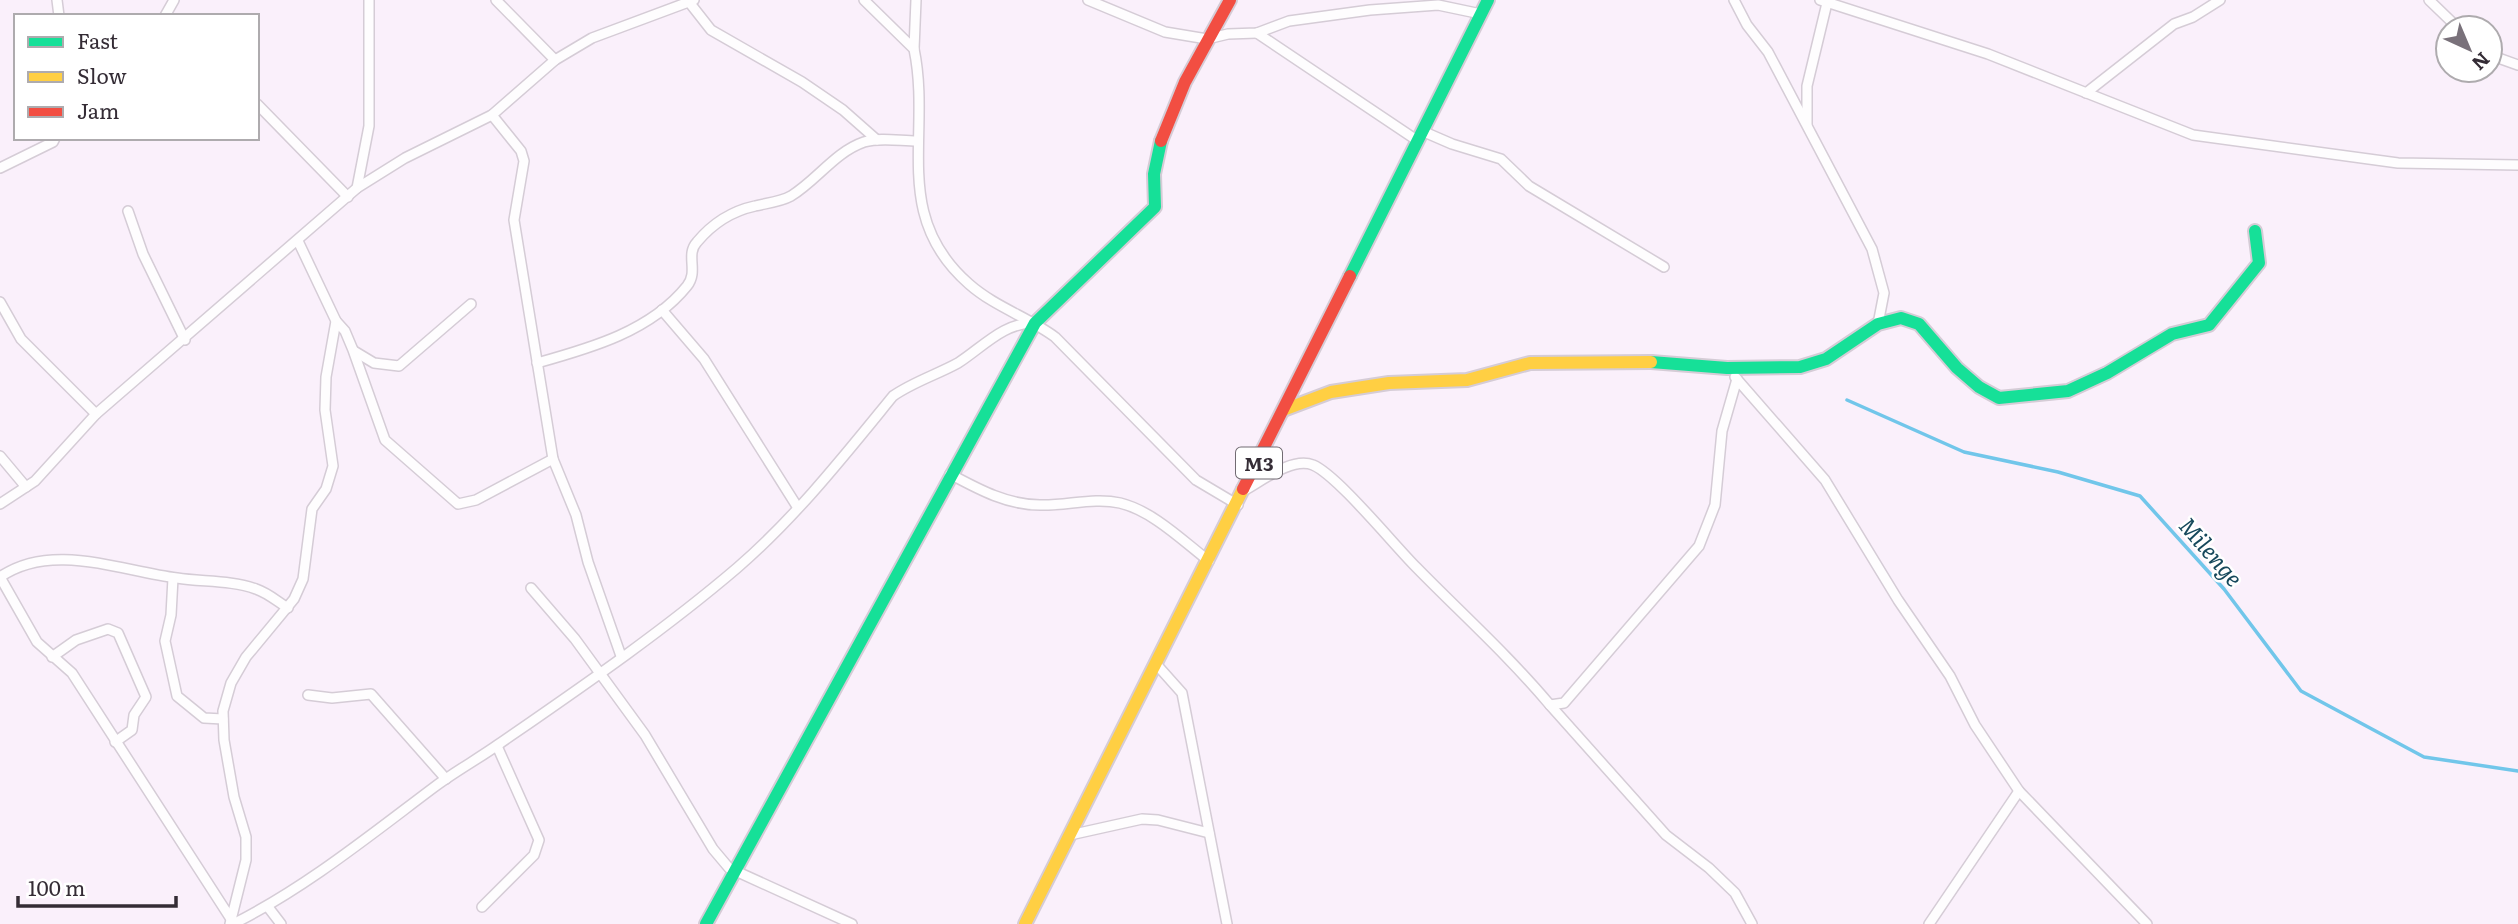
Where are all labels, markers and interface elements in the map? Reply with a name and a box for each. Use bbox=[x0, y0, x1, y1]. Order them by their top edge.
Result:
legend bbox=[14, 14, 259, 140]
north arrow bbox=[2434, 14, 2504, 84]
text: Fast bbox=[77, 24, 118, 55]
text: N bbox=[2466, 46, 2497, 78]
text: Slow bbox=[77, 59, 127, 90]
text: Jam bbox=[77, 94, 119, 125]
road number: M3 bbox=[1236, 447, 1282, 478]
water label: Milenge bbox=[2172, 509, 2252, 593]
scale bar bbox=[18, 864, 175, 908]
text: 100 m bbox=[28, 871, 85, 902]

